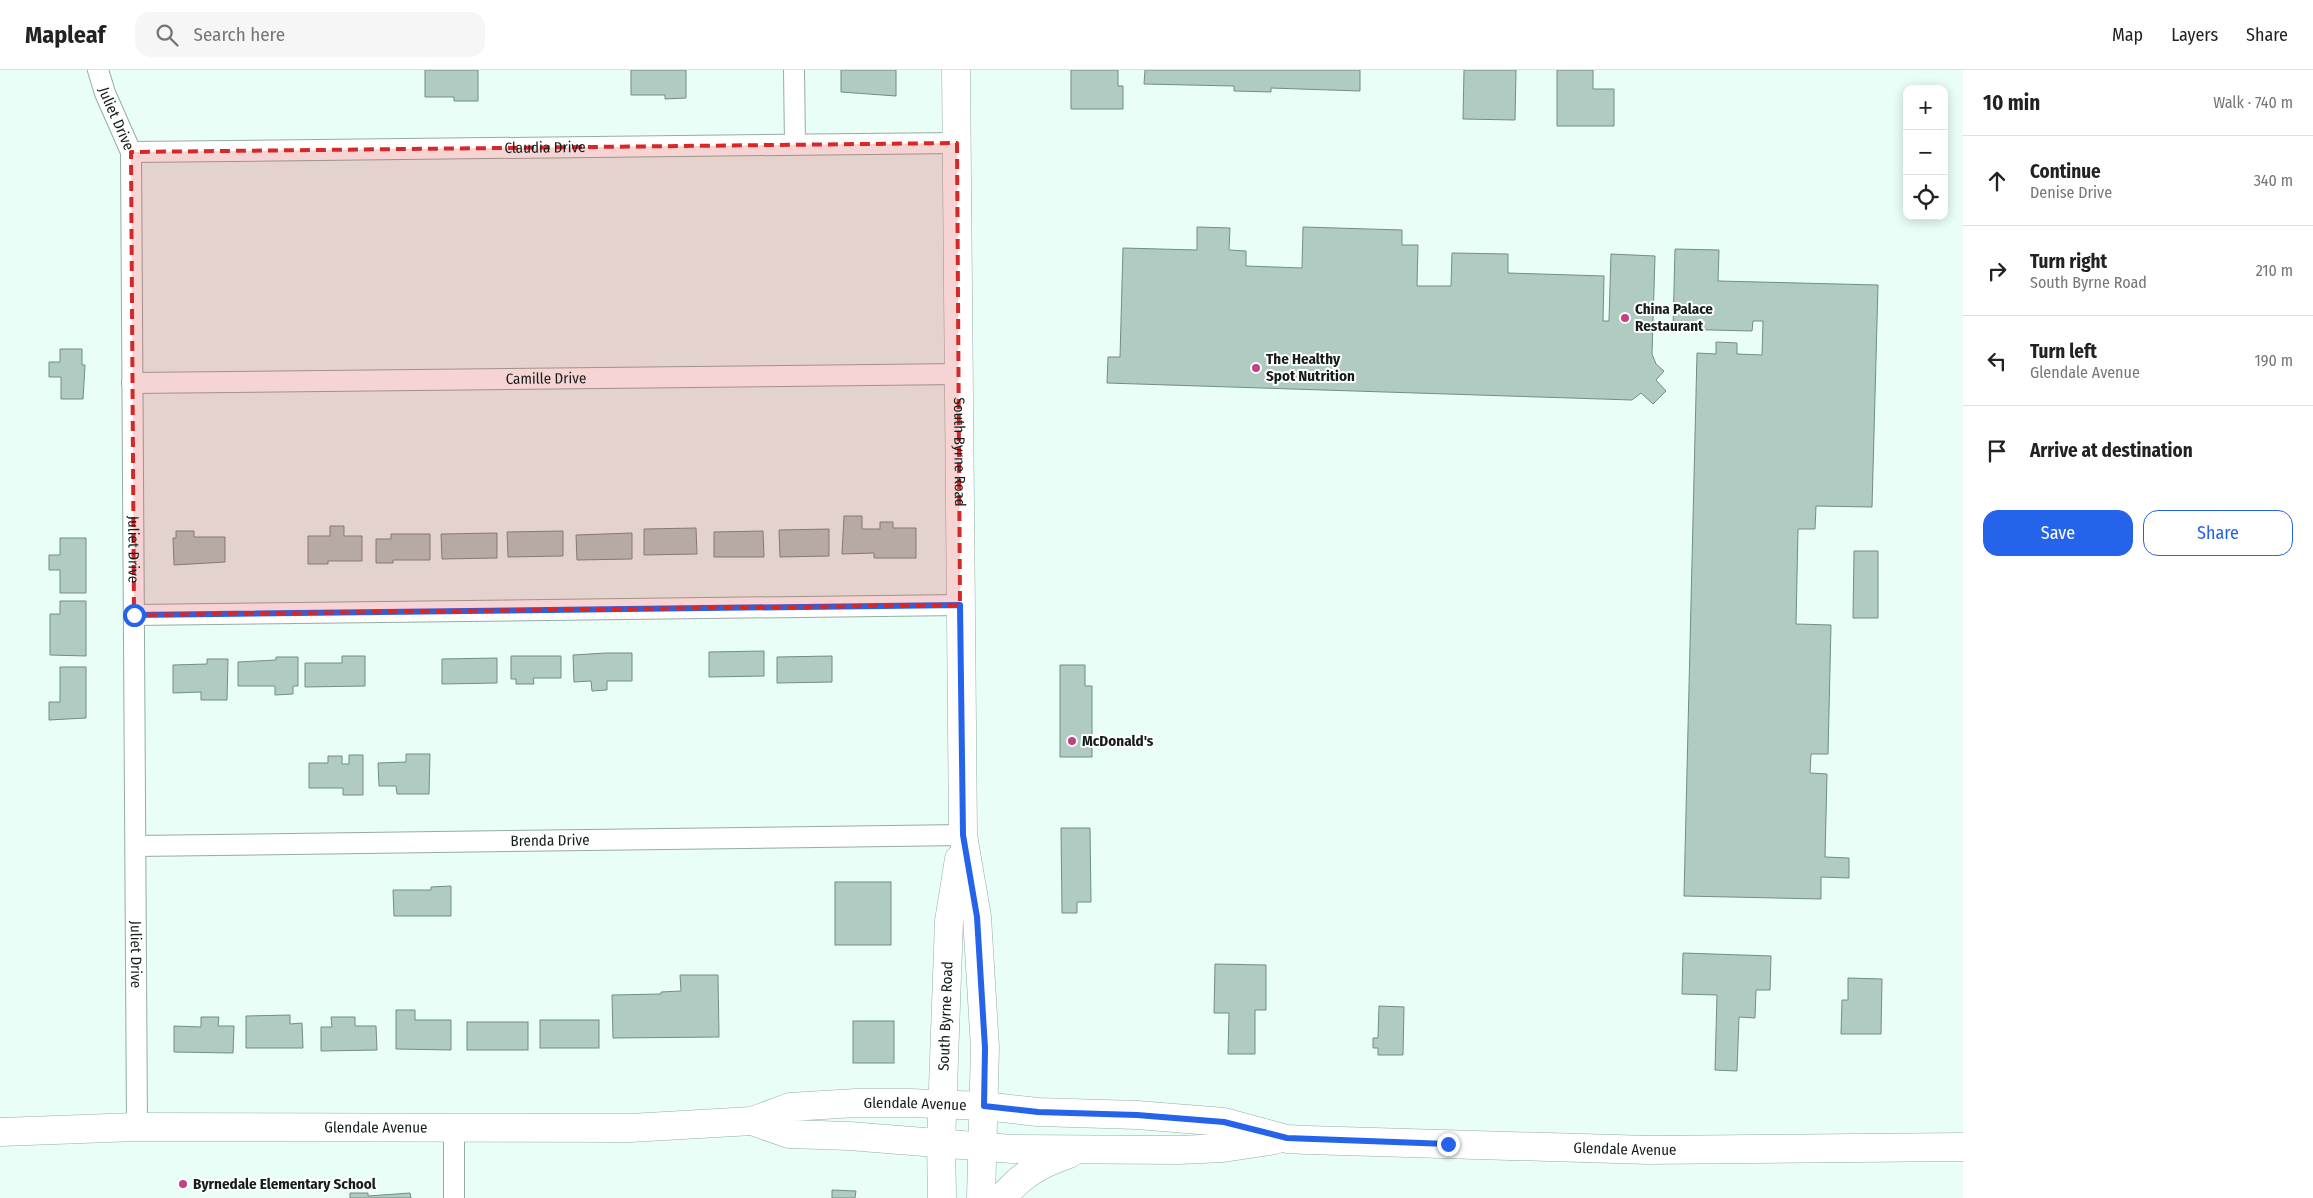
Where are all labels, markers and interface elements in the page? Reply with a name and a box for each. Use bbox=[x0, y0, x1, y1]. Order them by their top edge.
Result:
search box bbox=[135, 12, 485, 57]
text: Mapleaf bbox=[25, 21, 105, 49]
icon: search bbox=[153, 21, 181, 49]
text: Search here bbox=[193, 23, 285, 46]
text: Map bbox=[2112, 24, 2143, 46]
text: Layers bbox=[2171, 24, 2218, 46]
text: Share bbox=[2246, 24, 2288, 46]
street label: Juliet Drive bbox=[95, 85, 138, 153]
map controls bbox=[1903, 85, 1948, 220]
button: + bbox=[1903, 85, 1948, 130]
text: 10 min bbox=[1983, 90, 2040, 116]
text: Walk · 740 m bbox=[2213, 93, 2293, 112]
button: − bbox=[1903, 130, 1948, 175]
street label: Claudia Drive bbox=[504, 138, 586, 157]
text: Continue bbox=[2030, 160, 2101, 183]
icon: ahead bbox=[1983, 167, 2011, 195]
text: 340 m bbox=[2254, 171, 2293, 190]
button: locate bbox=[1903, 175, 1948, 220]
text: Denise Drive bbox=[2030, 183, 2112, 202]
text: Turn right bbox=[2030, 250, 2107, 273]
icon: right bbox=[1983, 257, 2011, 285]
text: 210 m bbox=[2256, 261, 2293, 280]
text: South Byrne Road bbox=[2030, 273, 2147, 292]
place label: China Palace Restaurant bbox=[1635, 300, 1713, 335]
marker: China Palace Restaurant bbox=[1619, 312, 1631, 324]
text: Turn left bbox=[2030, 340, 2097, 363]
icon: left bbox=[1983, 347, 2011, 375]
place label: The Healthy Spot Nutrition bbox=[1266, 350, 1355, 385]
text: 190 m bbox=[2255, 351, 2293, 370]
marker: The Healthy Spot Nutrition bbox=[1250, 362, 1262, 374]
text: Glendale Avenue bbox=[2030, 363, 2140, 382]
street label: Camille Drive bbox=[505, 369, 586, 388]
street label: South Byrne Road bbox=[950, 397, 969, 507]
icon: arrive bbox=[1983, 437, 2011, 465]
text: Arrive at destination bbox=[2030, 439, 2193, 462]
button: Save bbox=[1983, 510, 2133, 556]
button: Share bbox=[2143, 510, 2293, 556]
street label: Juliet Drive bbox=[124, 516, 143, 583]
route start bbox=[123, 604, 146, 627]
place label: McDonald's bbox=[1082, 732, 1154, 750]
marker: McDonald's bbox=[1066, 735, 1078, 747]
street label: Brenda Drive bbox=[510, 831, 590, 850]
street label: Juliet Drive bbox=[127, 921, 145, 988]
street label: South Byrne Road bbox=[935, 961, 957, 1071]
street label: Glendale Avenue bbox=[864, 1094, 967, 1114]
street label: Glendale Avenue bbox=[324, 1118, 427, 1137]
route end bbox=[1437, 1133, 1460, 1156]
street label: Glendale Avenue bbox=[1573, 1139, 1677, 1159]
place label: Byrnedale Elementary School bbox=[193, 1175, 377, 1193]
marker: Byrnedale Elementary School bbox=[177, 1178, 189, 1190]

